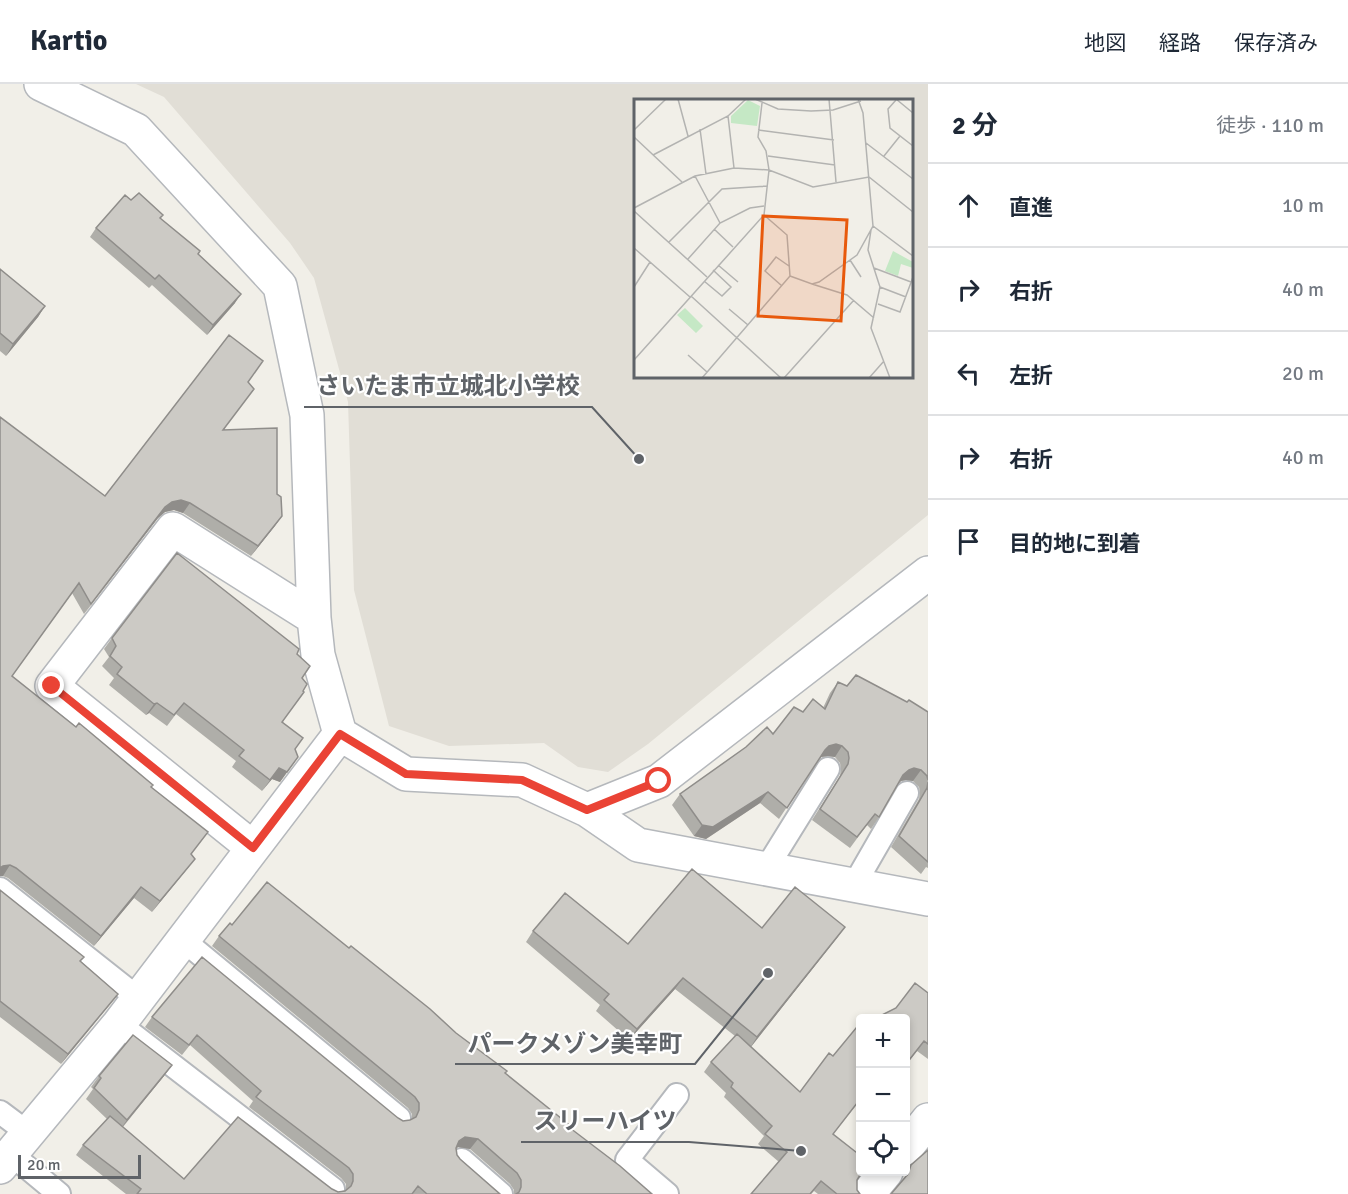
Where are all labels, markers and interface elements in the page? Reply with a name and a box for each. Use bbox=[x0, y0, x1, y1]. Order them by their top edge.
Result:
text: Kartio bbox=[30, 24, 107, 58]
text: 地図 bbox=[1084, 30, 1126, 56]
text: 経路 bbox=[1159, 30, 1201, 56]
text: 保存済み bbox=[1234, 30, 1318, 56]
inset map bbox=[634, 99, 913, 378]
text: 2 分 bbox=[952, 110, 998, 142]
text: 徒歩 · 110 m bbox=[1216, 113, 1324, 138]
icon: ahead bbox=[952, 189, 985, 222]
text: 10 m bbox=[1282, 193, 1324, 218]
text: 直進 bbox=[1009, 194, 1053, 221]
icon: right bbox=[952, 273, 985, 306]
text: 40 m bbox=[1282, 277, 1324, 302]
text: 右折 bbox=[1009, 278, 1053, 305]
icon: left bbox=[952, 357, 985, 390]
text: 20 m bbox=[1282, 361, 1324, 386]
text: 左折 bbox=[1009, 362, 1053, 389]
callout: さいたま市立城北小学校 bbox=[304, 365, 592, 407]
text: さいたま市立城北小学校 bbox=[316, 371, 580, 401]
icon: right bbox=[952, 441, 985, 474]
text: 40 m bbox=[1282, 445, 1324, 470]
text: 右折 bbox=[1009, 446, 1053, 473]
icon: arrive bbox=[952, 525, 985, 558]
text: 目的地に到着 bbox=[1009, 530, 1141, 557]
route end bbox=[38, 672, 64, 698]
route start bbox=[645, 767, 671, 793]
map controls bbox=[856, 1014, 910, 1176]
button: + bbox=[856, 1014, 910, 1068]
callout: パークメゾン美幸町 bbox=[455, 1022, 695, 1064]
text: パークメゾン美幸町 bbox=[467, 1029, 683, 1059]
button: − bbox=[856, 1068, 910, 1122]
callout: スリーハイツ bbox=[521, 1100, 689, 1142]
text: スリーハイツ bbox=[533, 1106, 677, 1136]
button: locate bbox=[856, 1122, 910, 1176]
scale bar bbox=[18, 1152, 141, 1180]
text: 20 m bbox=[27, 1155, 61, 1175]

